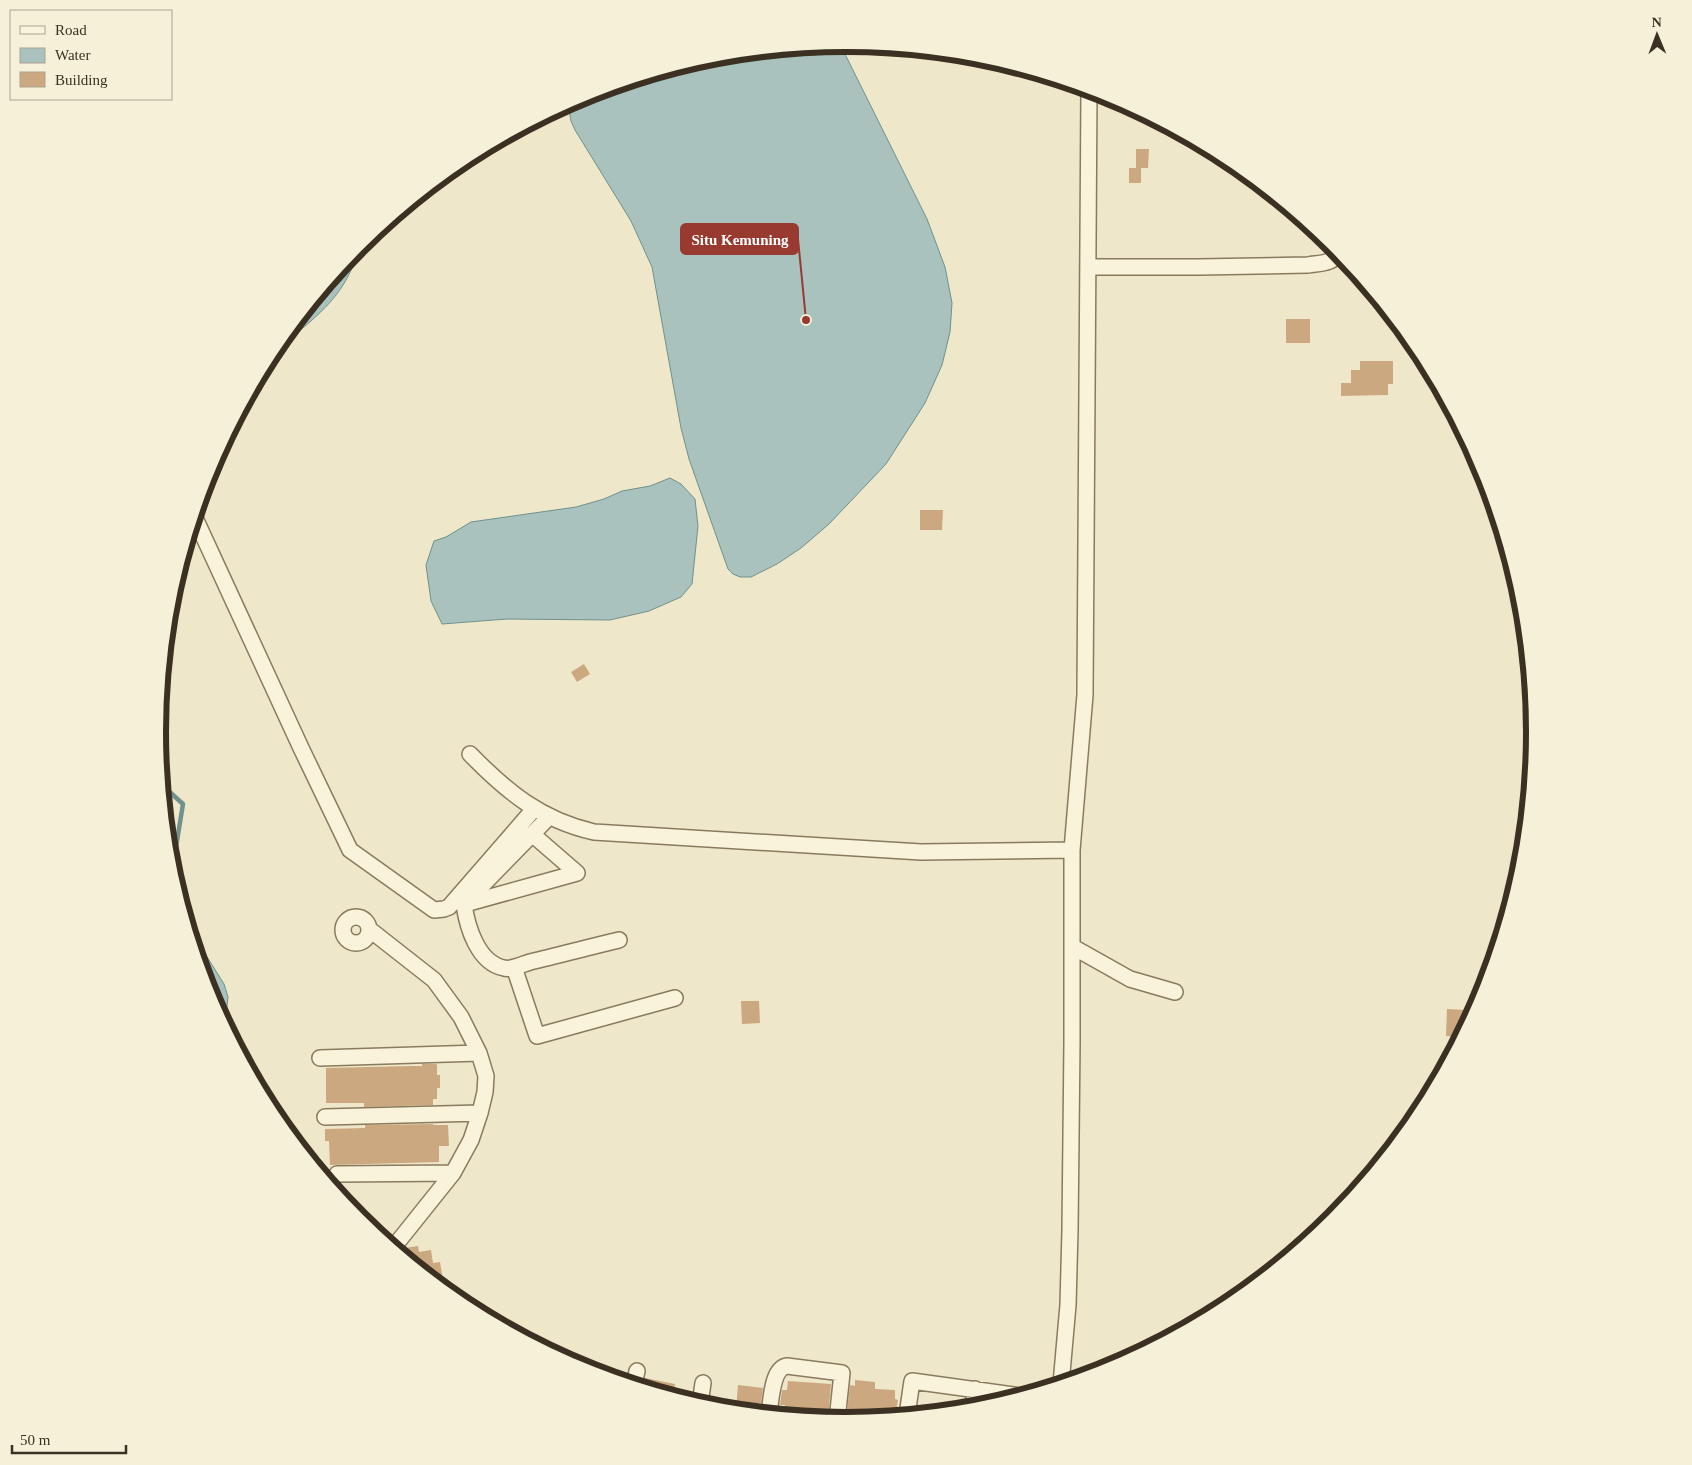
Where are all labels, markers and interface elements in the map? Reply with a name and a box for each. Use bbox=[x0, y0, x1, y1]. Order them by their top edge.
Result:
legend bbox=[10, 10, 172, 100]
north arrow bbox=[1632, 10, 1682, 60]
text: N bbox=[1652, 15, 1662, 30]
text: Road bbox=[55, 22, 87, 38]
text: Water bbox=[55, 47, 90, 63]
text: Building bbox=[55, 72, 108, 88]
callout: Situ Kemuning bbox=[681, 224, 798, 254]
text: Situ Kemuning bbox=[691, 232, 789, 248]
scale bar bbox=[12, 1422, 126, 1454]
text: 50 m bbox=[20, 1432, 51, 1448]

